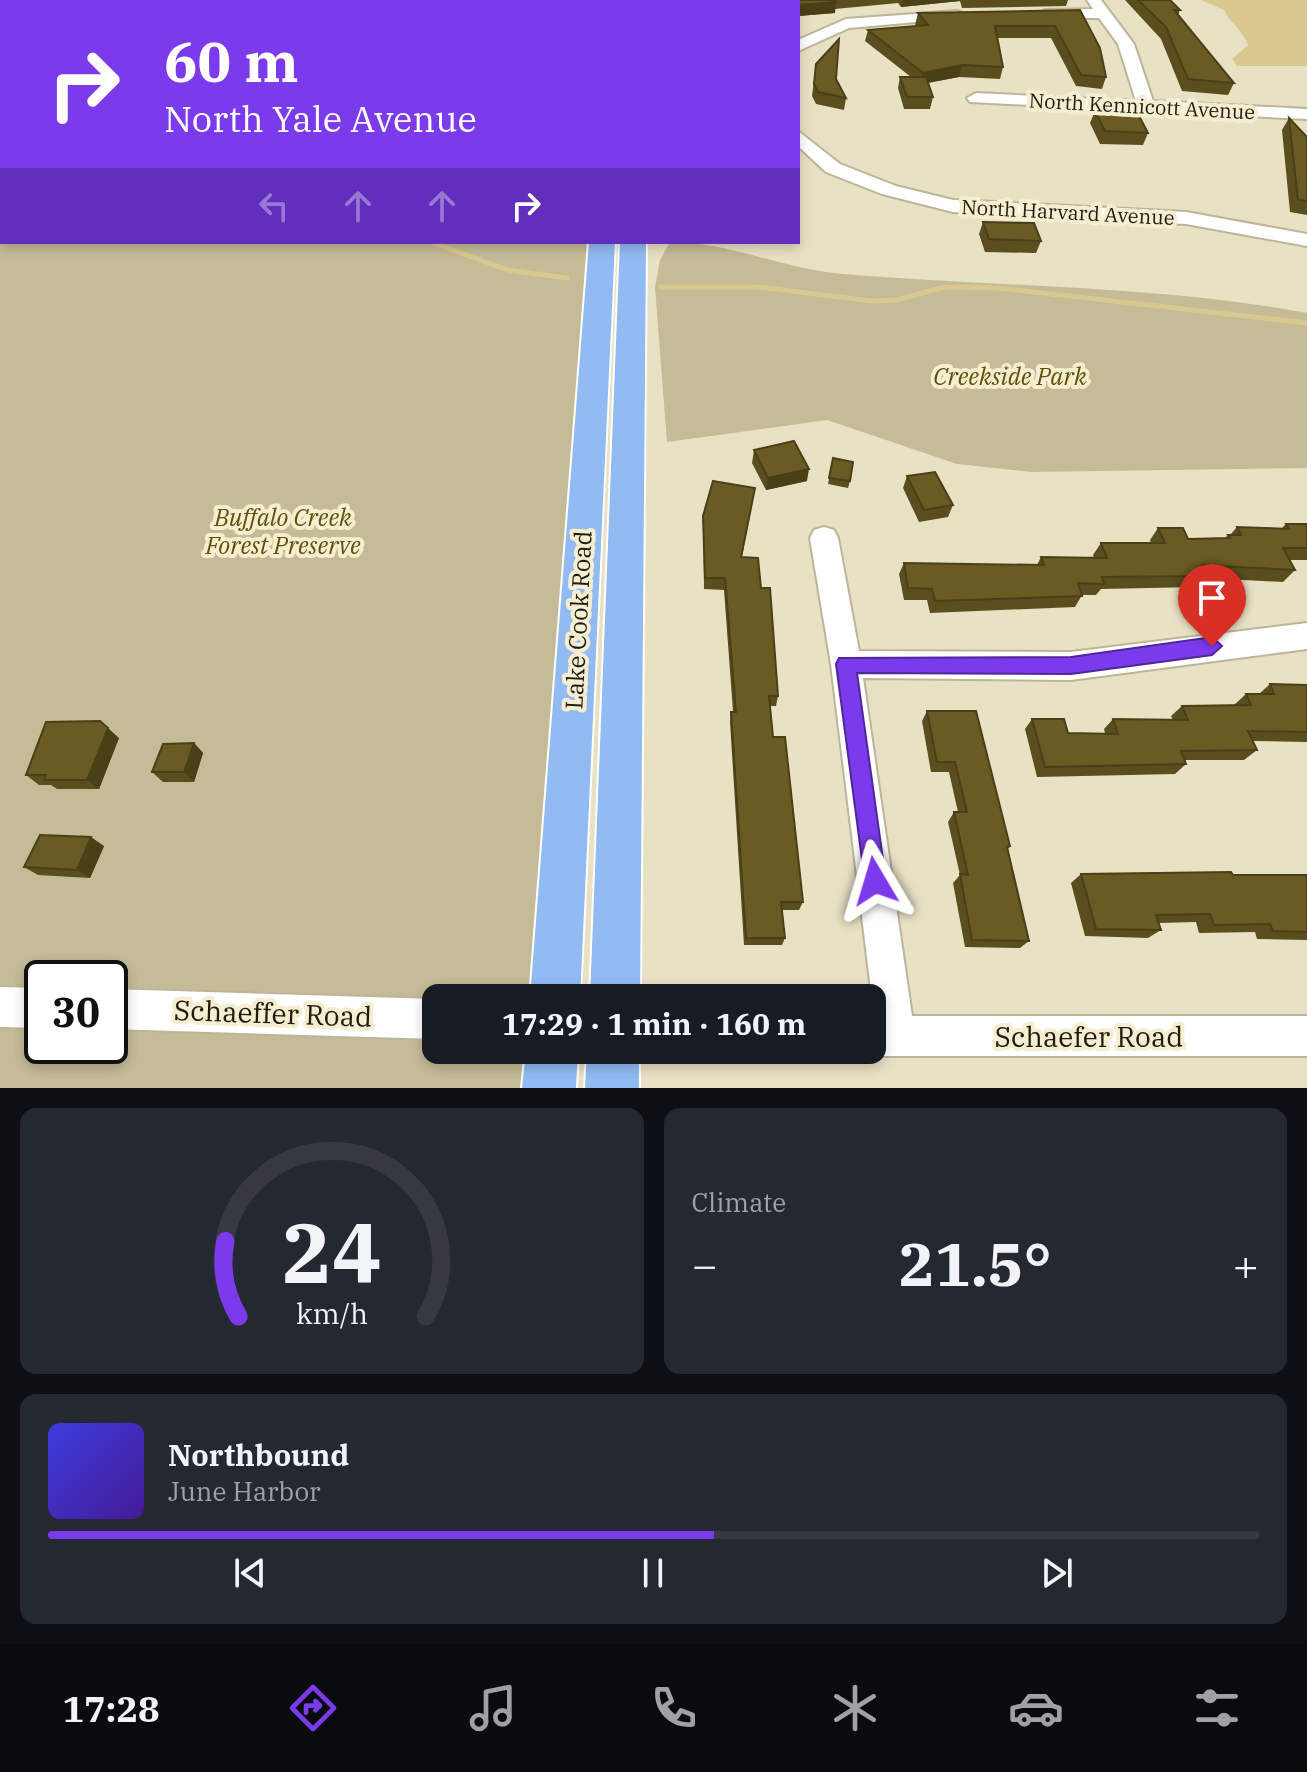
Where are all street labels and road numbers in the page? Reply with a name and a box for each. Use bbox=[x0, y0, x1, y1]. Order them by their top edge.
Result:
street label: North Kennicott Avenue bbox=[1028, 87, 1256, 125]
street label: North Harvard Avenue bbox=[961, 193, 1175, 231]
street label: Lake Cook Road bbox=[557, 530, 599, 710]
street label: Schaeffer Road bbox=[173, 991, 373, 1035]
street label: Schaefer Road bbox=[995, 1018, 1183, 1055]

